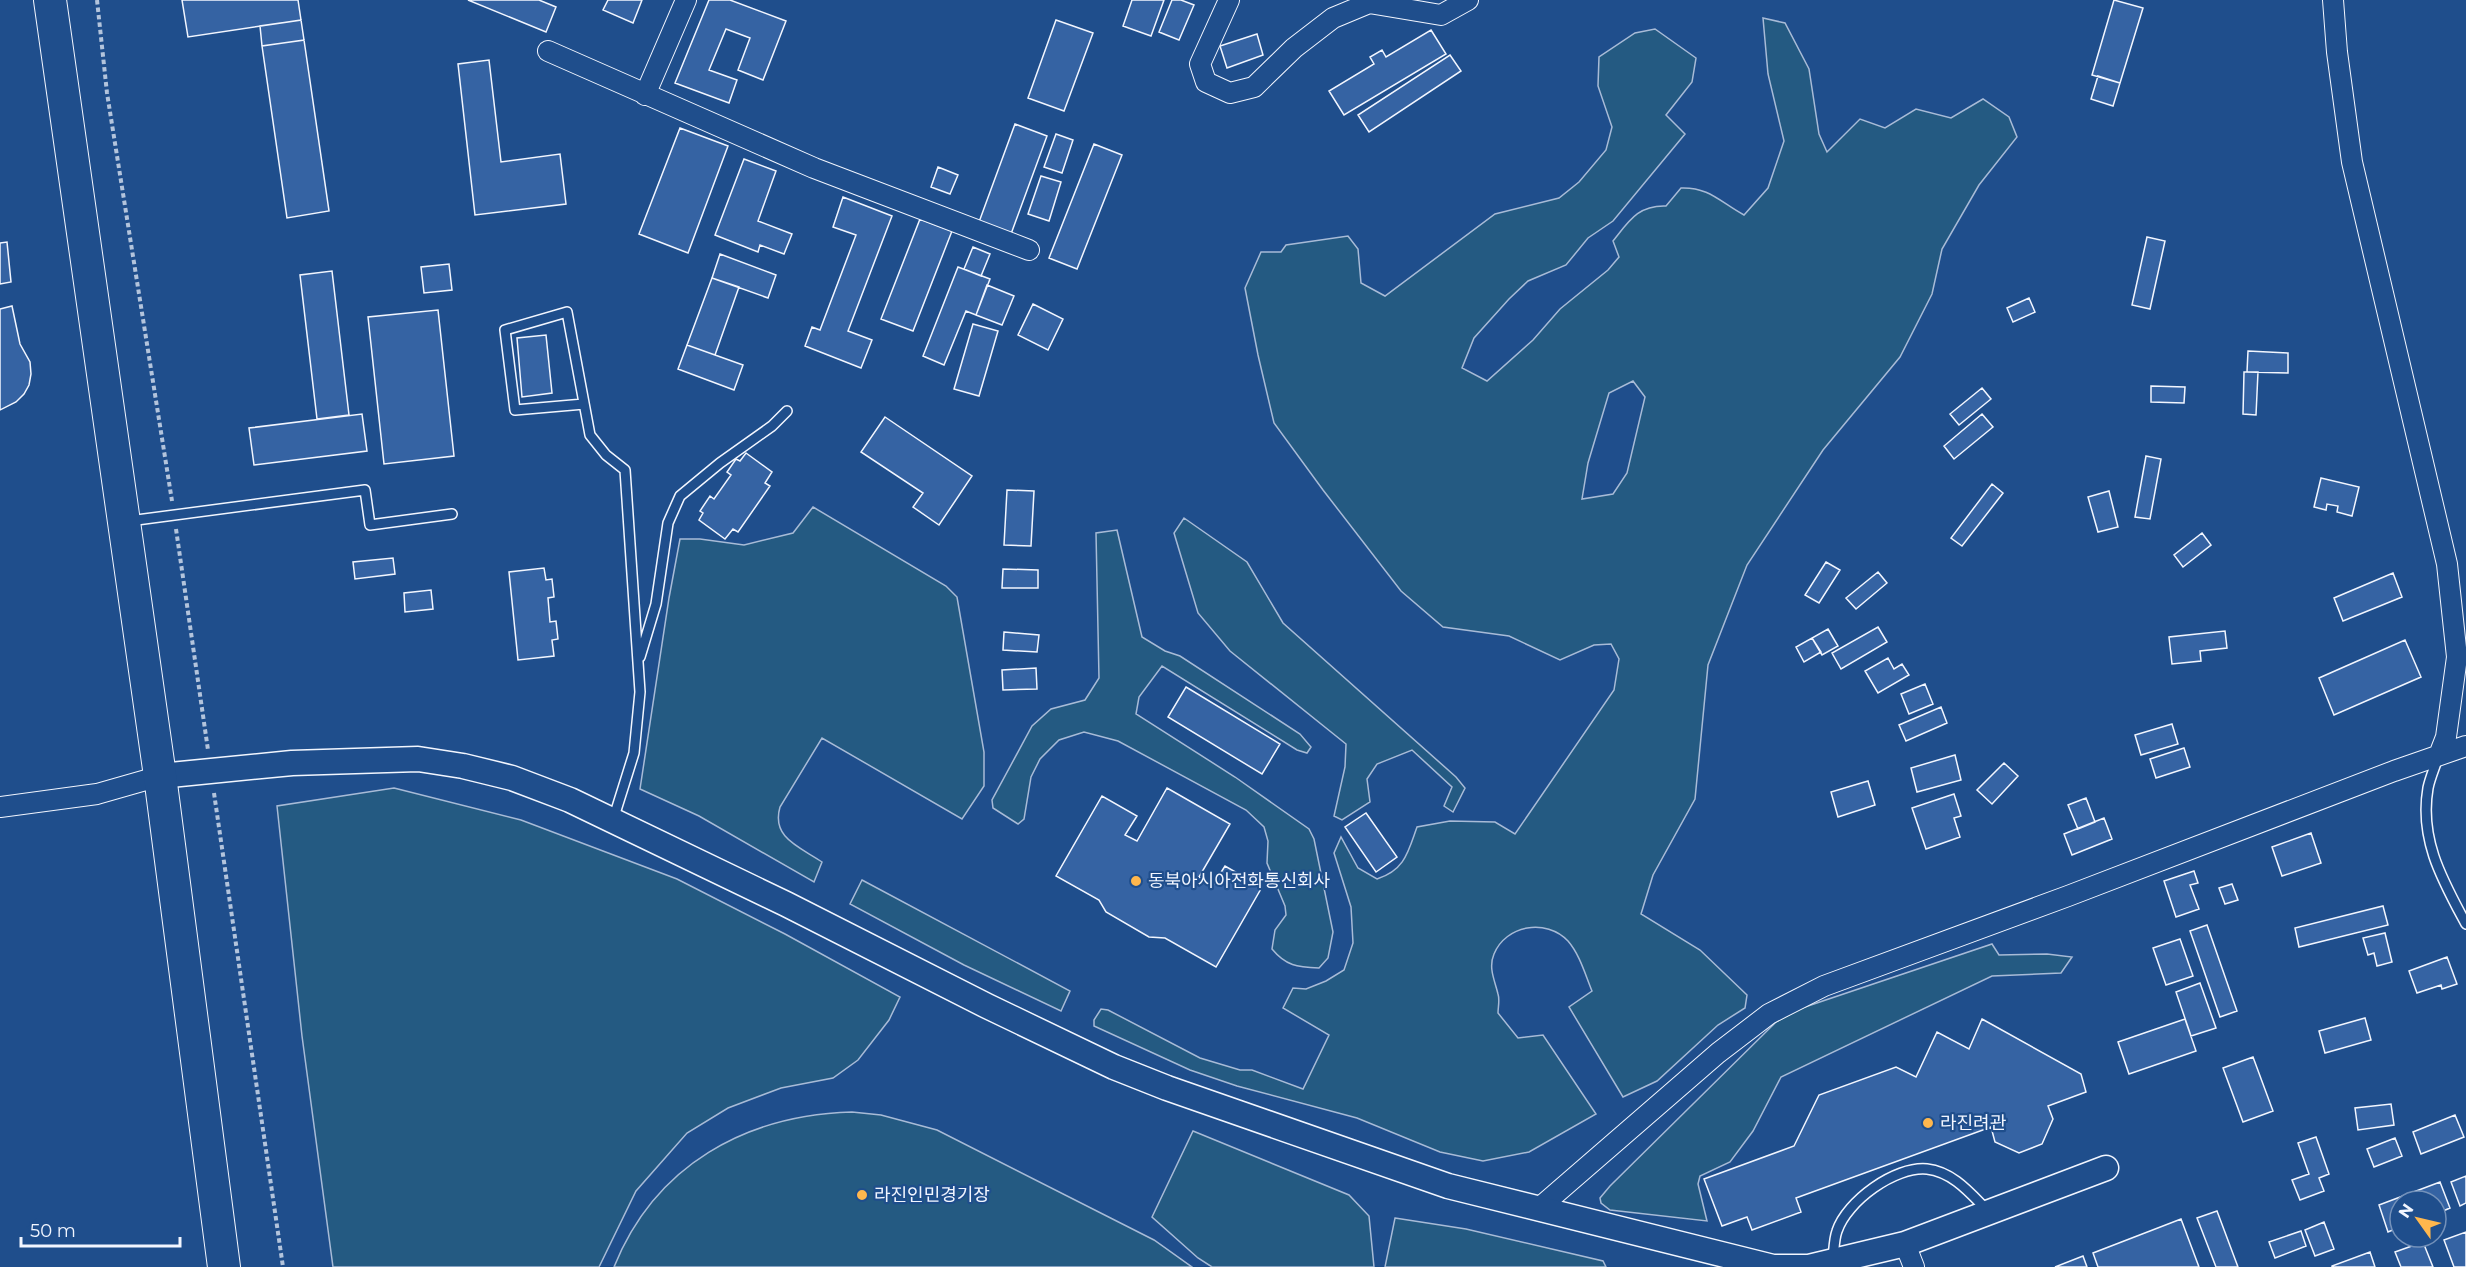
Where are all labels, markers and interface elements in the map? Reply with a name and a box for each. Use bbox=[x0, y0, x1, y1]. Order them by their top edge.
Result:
place label: 동북아시아전화통신회사 bbox=[1148, 870, 1331, 892]
marker: 동북아시아전화통신회사 bbox=[1129, 874, 1143, 888]
place label: 라진려관 bbox=[1940, 1112, 2007, 1134]
marker: 라진려관 bbox=[1921, 1116, 1935, 1130]
place label: 라진인민경기장 bbox=[874, 1184, 990, 1206]
marker: 라진인민경기장 bbox=[855, 1188, 869, 1202]
north arrow bbox=[2388, 1189, 2448, 1249]
text: N bbox=[2394, 1200, 2417, 1222]
scale bar bbox=[21, 1210, 180, 1248]
text: 50 m bbox=[30, 1220, 76, 1242]

